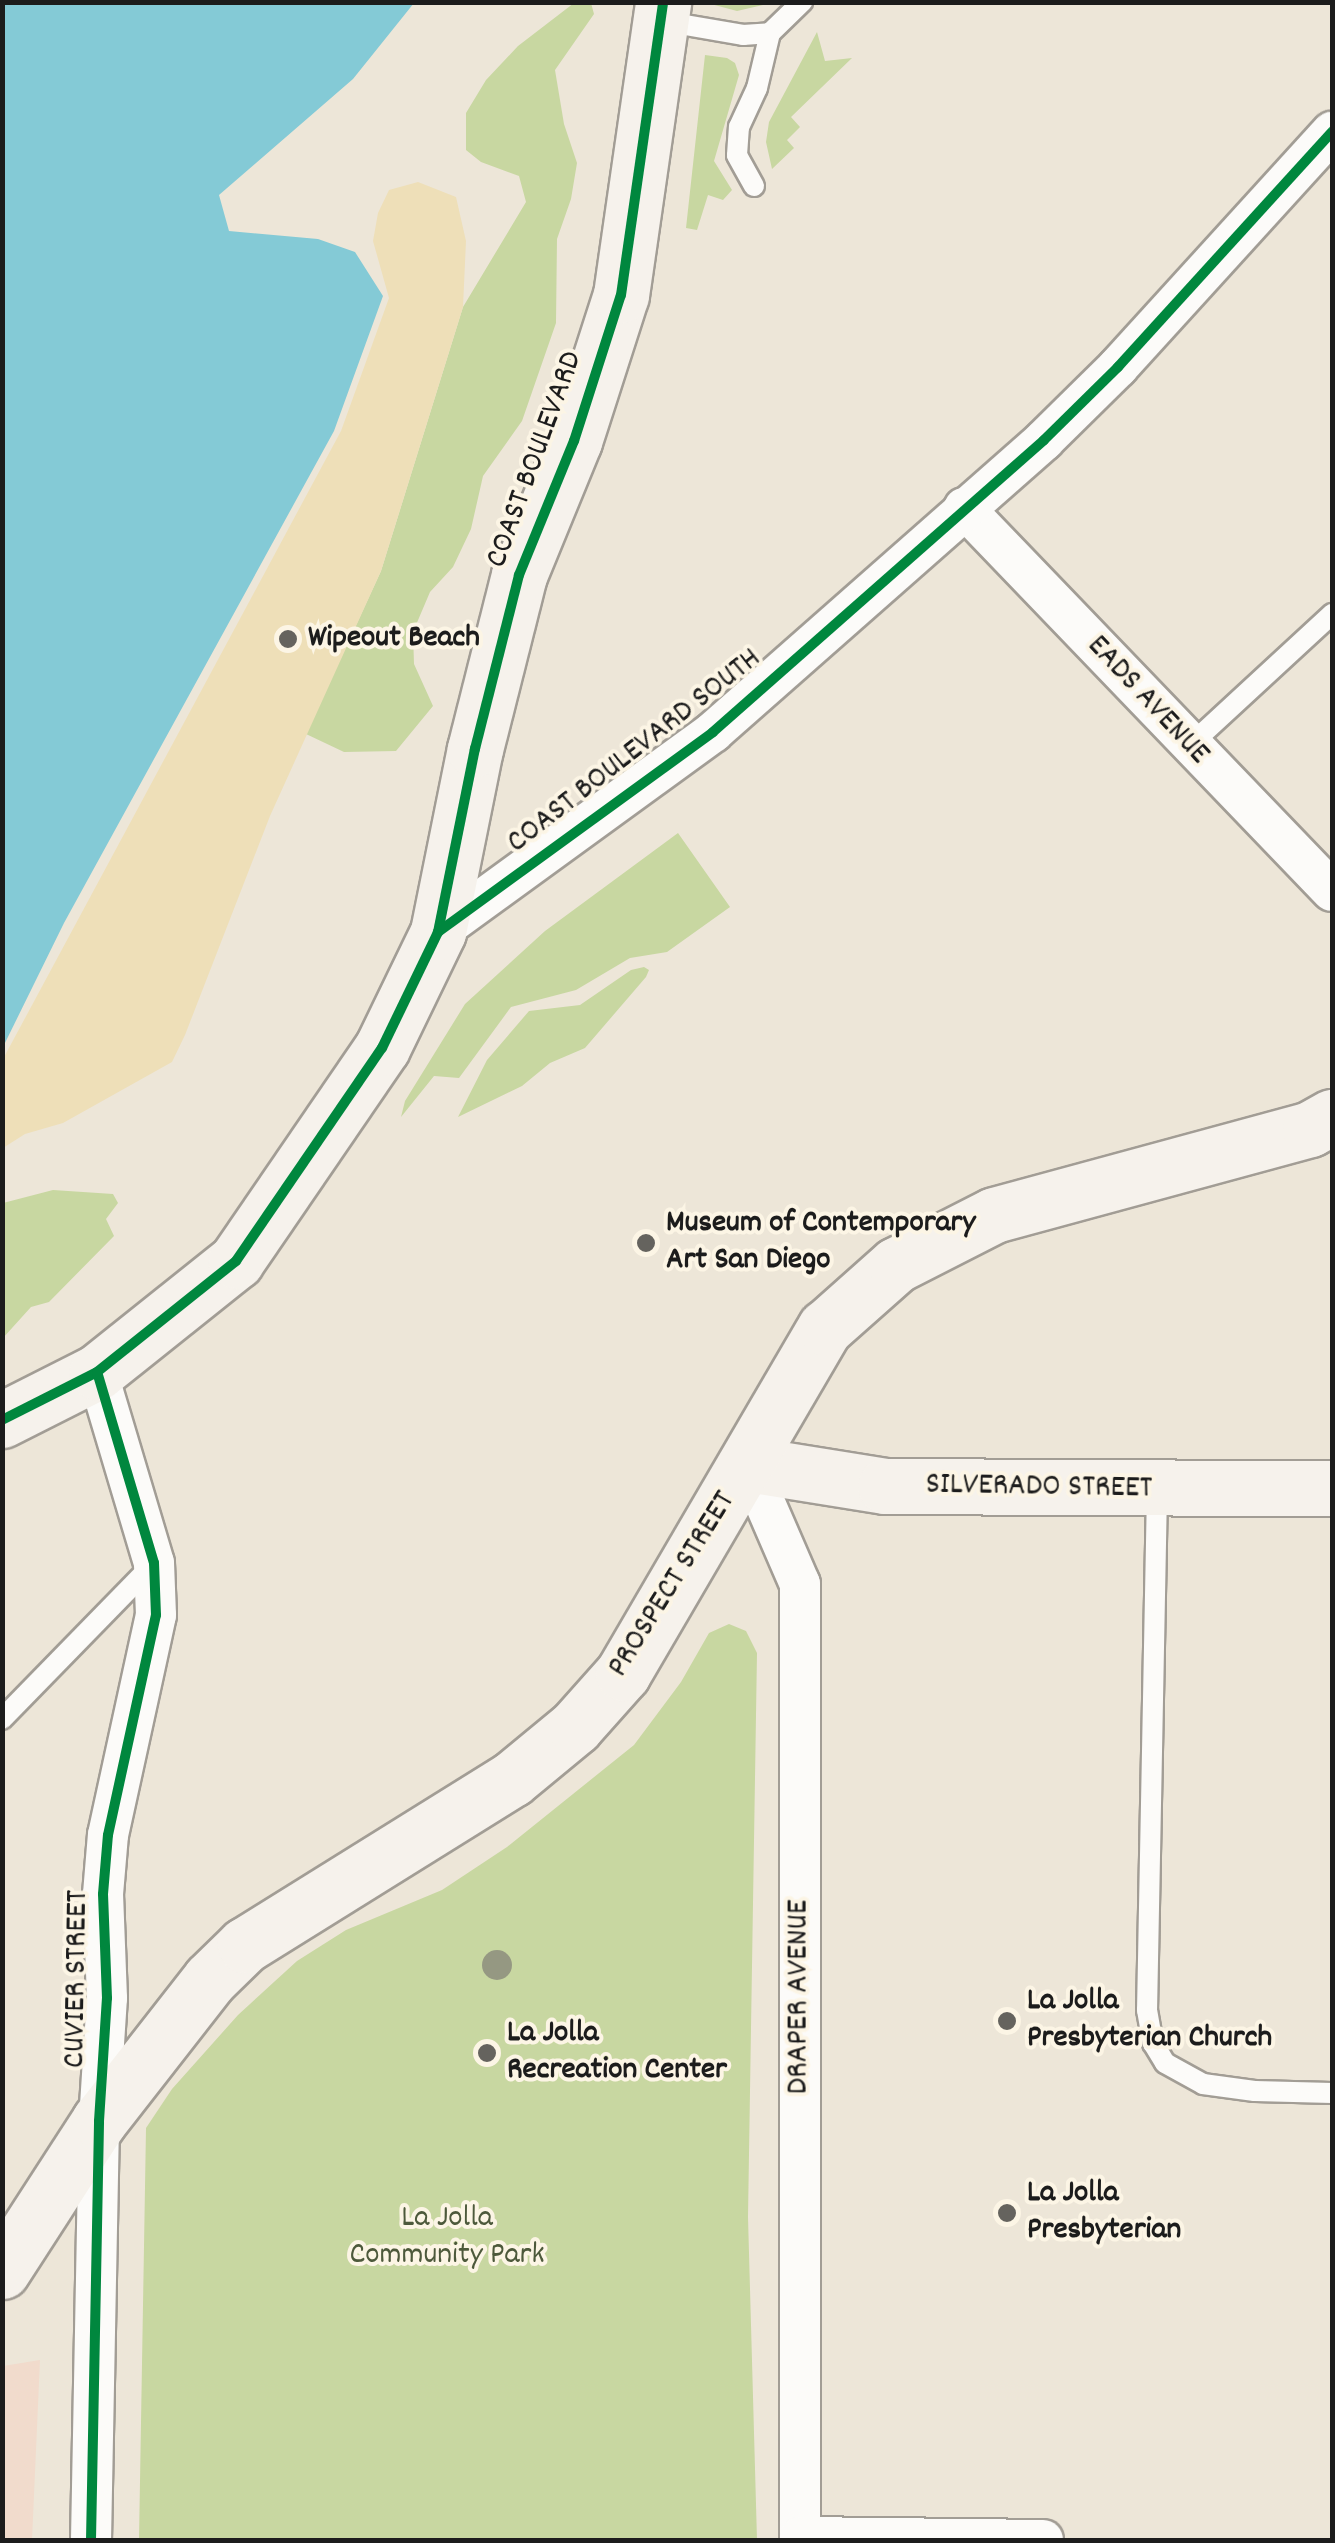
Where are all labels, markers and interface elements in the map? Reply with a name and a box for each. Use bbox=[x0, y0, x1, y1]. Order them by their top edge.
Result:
street label: COAST BOULEVARD bbox=[479, 347, 593, 573]
place label: Wipeout Beach bbox=[308, 620, 480, 658]
marker: Wipeout Beach bbox=[277, 628, 299, 650]
street label: EADS AVENUE bbox=[1077, 628, 1217, 774]
street label: COAST BOULEVARD SOUTH bbox=[500, 641, 770, 863]
place label: Museum of Contemporary Art San Diego bbox=[666, 1206, 975, 1281]
marker: Museum of Contemporary Art San Diego bbox=[635, 1232, 657, 1254]
street label: SILVERADO STREET bbox=[925, 1467, 1153, 1509]
street label: PROSPECT STREET bbox=[601, 1485, 745, 1685]
street label: CUVIER STREET bbox=[57, 1890, 99, 2068]
street label: DRAPER AVENUE bbox=[781, 1900, 819, 2094]
place label: La Jolla Presbyterian Church bbox=[1027, 1984, 1272, 2059]
marker: La Jolla Presbyterian Church bbox=[996, 2010, 1018, 2032]
place label: La Jolla Recreation Center bbox=[507, 2016, 727, 2091]
marker: La Jolla Recreation Center bbox=[476, 2042, 498, 2064]
place label: La Jolla Presbyterian bbox=[1027, 2176, 1181, 2251]
park label: La Jolla Community Park bbox=[349, 2201, 545, 2276]
marker: La Jolla Presbyterian bbox=[996, 2202, 1018, 2224]

